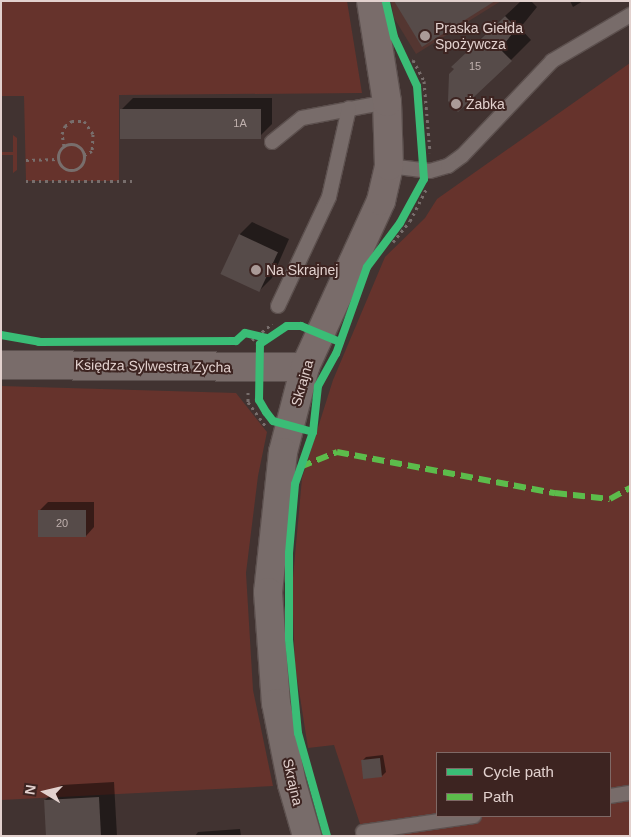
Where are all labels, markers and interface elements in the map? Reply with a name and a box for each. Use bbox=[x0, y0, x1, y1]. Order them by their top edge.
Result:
place label: Praska Giełda Spożywcza bbox=[435, 20, 523, 52]
marker: Praska Giełda Spożywcza bbox=[419, 30, 431, 42]
house number: 15 bbox=[469, 59, 481, 73]
place label: Żabka bbox=[466, 96, 505, 112]
marker: Żabka bbox=[450, 98, 462, 110]
house number: 1A bbox=[233, 116, 247, 130]
place label: Na Skrajnej bbox=[266, 262, 338, 278]
marker: Na Skrajnej bbox=[250, 264, 262, 276]
street label: Księdza Sylwestra Zycha bbox=[75, 356, 231, 376]
street label: Skrajna bbox=[287, 358, 317, 408]
house number: 20 bbox=[56, 516, 68, 530]
legend bbox=[436, 752, 611, 817]
street label: Skrajna bbox=[279, 757, 307, 807]
text: Cycle path bbox=[483, 763, 554, 780]
north arrow bbox=[20, 767, 70, 817]
text: N bbox=[21, 783, 39, 796]
text: Path bbox=[483, 788, 514, 805]

